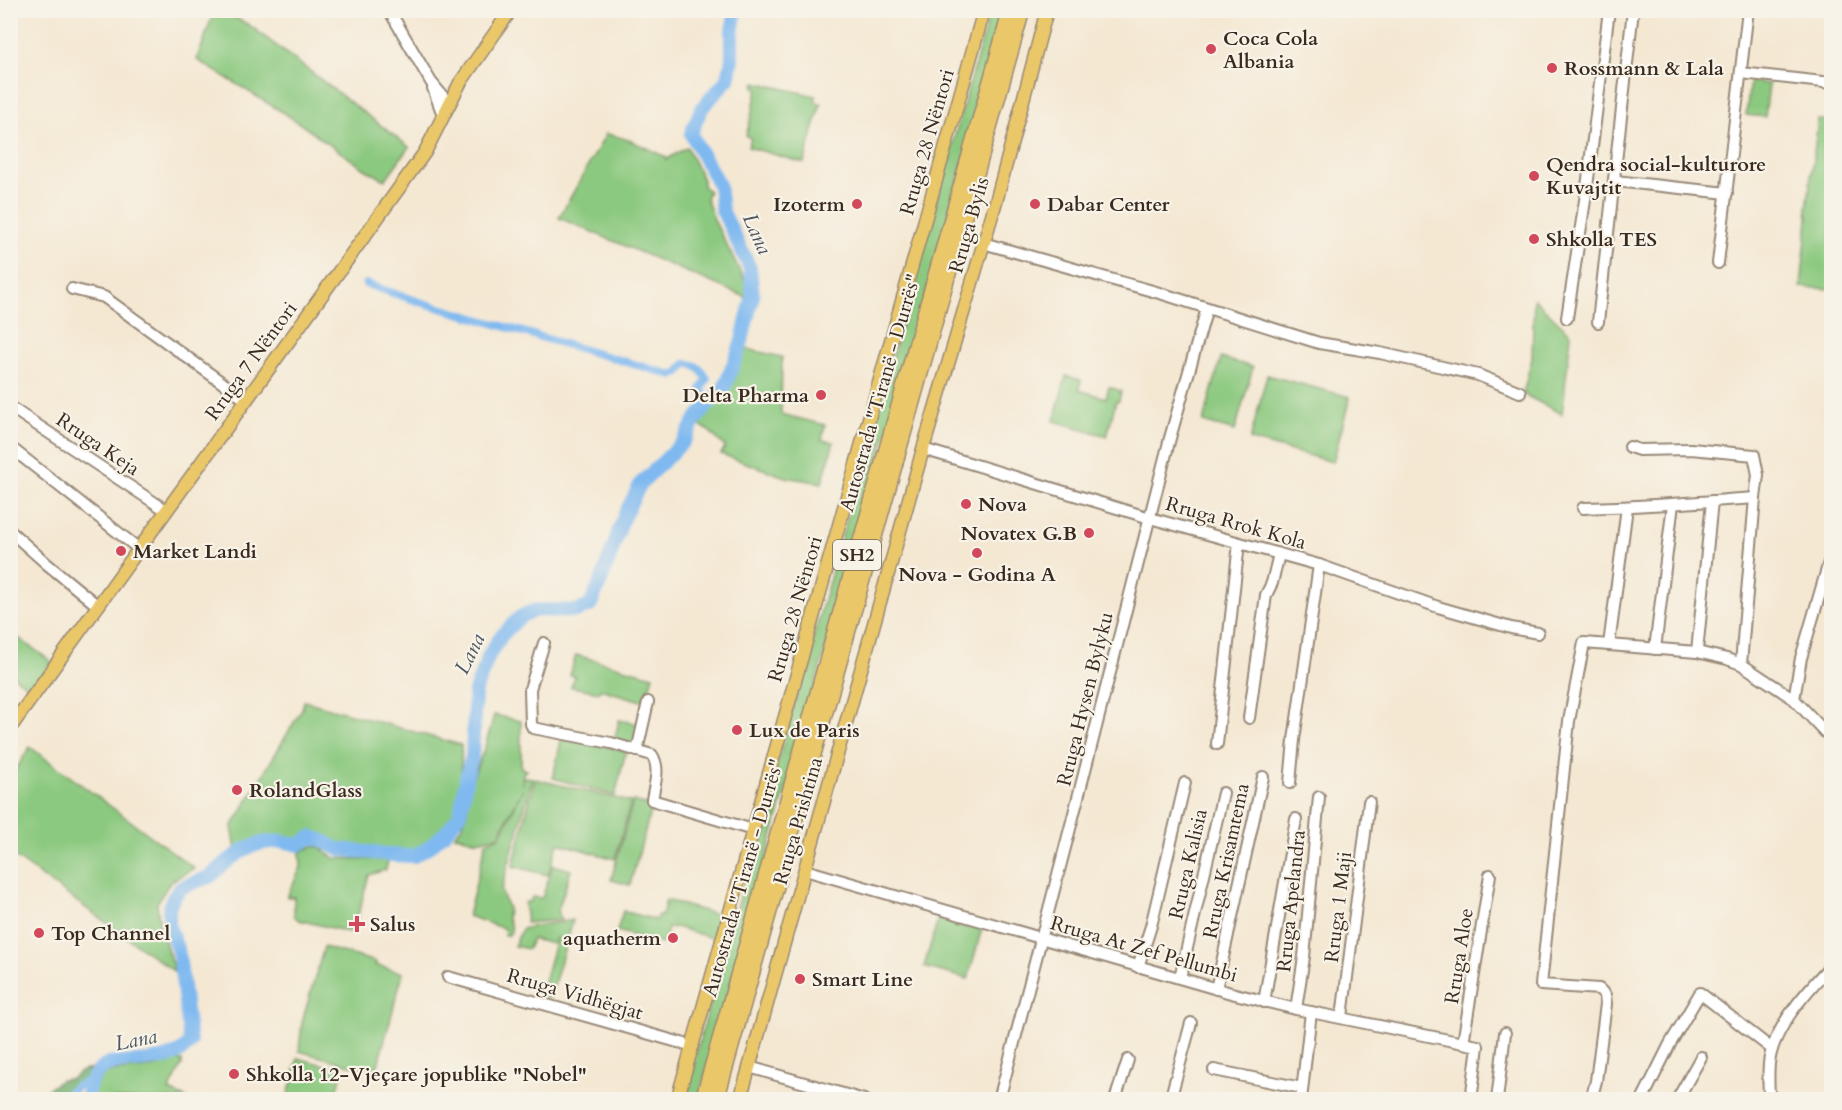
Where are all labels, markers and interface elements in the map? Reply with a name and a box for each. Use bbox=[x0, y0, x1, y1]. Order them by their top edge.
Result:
place label: Coca Cola Albania bbox=[1223, 25, 1318, 75]
marker: Coca Cola Albania bbox=[1204, 42, 1218, 56]
place label: Rossmann & Lala bbox=[1564, 55, 1724, 82]
marker: Rossmann & Lala bbox=[1545, 61, 1559, 75]
street label: Rruga 28 Nëntori bbox=[893, 65, 961, 218]
place label: Qendra social-kulturore Kuvajtit bbox=[1546, 151, 1766, 201]
marker: Qendra social-kulturore Kuvajtit bbox=[1527, 169, 1541, 183]
street label: Rruga Bylis bbox=[942, 174, 996, 276]
place label: Izoterm bbox=[773, 191, 846, 218]
place label: Dabar Center bbox=[1047, 191, 1171, 218]
marker: Izoterm bbox=[850, 197, 864, 211]
marker: Dabar Center bbox=[1028, 197, 1042, 211]
water label: Lana bbox=[735, 209, 779, 259]
place label: Shkolla TES bbox=[1546, 226, 1657, 253]
marker: Shkolla TES bbox=[1527, 232, 1541, 246]
street label: Autostrada "Tiranë - Durrës" bbox=[833, 271, 927, 515]
street label: Rruga 7 Nëntori bbox=[199, 296, 303, 426]
place label: Delta Pharma bbox=[682, 382, 809, 409]
marker: Delta Pharma bbox=[814, 388, 828, 402]
street label: Rruga Keja bbox=[51, 406, 145, 482]
street label: Rruga Rrok Kola bbox=[1163, 490, 1310, 556]
place label: Nova bbox=[978, 491, 1027, 518]
marker: Nova bbox=[959, 497, 973, 511]
place label: Novatex G.B bbox=[960, 520, 1077, 547]
marker: Novatex G.B bbox=[1082, 526, 1096, 540]
street label: Rruga 28 Nëntori bbox=[761, 532, 829, 685]
place label: Market Landi bbox=[133, 538, 257, 565]
road number: SH2 bbox=[833, 540, 881, 570]
marker: Market Landi bbox=[114, 544, 128, 558]
marker: Nova - Godina A bbox=[970, 546, 984, 560]
place label: Nova - Godina A bbox=[898, 561, 1056, 588]
street label: Rruga Hysen Bylyku bbox=[1050, 609, 1120, 789]
water label: Lana bbox=[448, 629, 492, 679]
place label: Lux de Paris bbox=[749, 717, 860, 744]
marker: Lux de Paris bbox=[730, 723, 744, 737]
street label: Rruga Prishtina bbox=[767, 754, 829, 888]
street label: Autostrada "Tiranë - Durrës" bbox=[696, 756, 790, 1000]
place label: RolandGlass bbox=[249, 777, 362, 804]
street label: Rruga Krisamtema bbox=[1196, 780, 1256, 941]
marker: RolandGlass bbox=[230, 783, 244, 797]
street label: Rruga Kalisia bbox=[1162, 806, 1214, 922]
street label: Rruga Apelandra bbox=[1270, 828, 1312, 974]
street label: Rruga 1 Maji bbox=[1318, 850, 1358, 964]
street label: Rruga Aloe bbox=[1438, 906, 1480, 1006]
street label: Rruga At Zef Pellumbi bbox=[1047, 909, 1241, 989]
place label: Salus bbox=[370, 911, 416, 938]
marker: Salus bbox=[348, 915, 366, 933]
place label: Top Channel bbox=[51, 920, 170, 947]
place label: aquatherm bbox=[563, 925, 662, 952]
marker: Top Channel bbox=[32, 926, 46, 940]
marker: aquatherm bbox=[666, 931, 680, 945]
street label: Rruga Vidhëgjat bbox=[504, 962, 647, 1026]
place label: Smart Line bbox=[812, 966, 913, 993]
marker: Smart Line bbox=[793, 972, 807, 986]
water label: Lana bbox=[113, 1022, 159, 1058]
place label: Shkolla 12-Vjeçare jopublike "Nobel" bbox=[246, 1061, 587, 1088]
marker: Shkolla 12-Vjeçare jopublike "Nobel" bbox=[227, 1067, 241, 1081]

